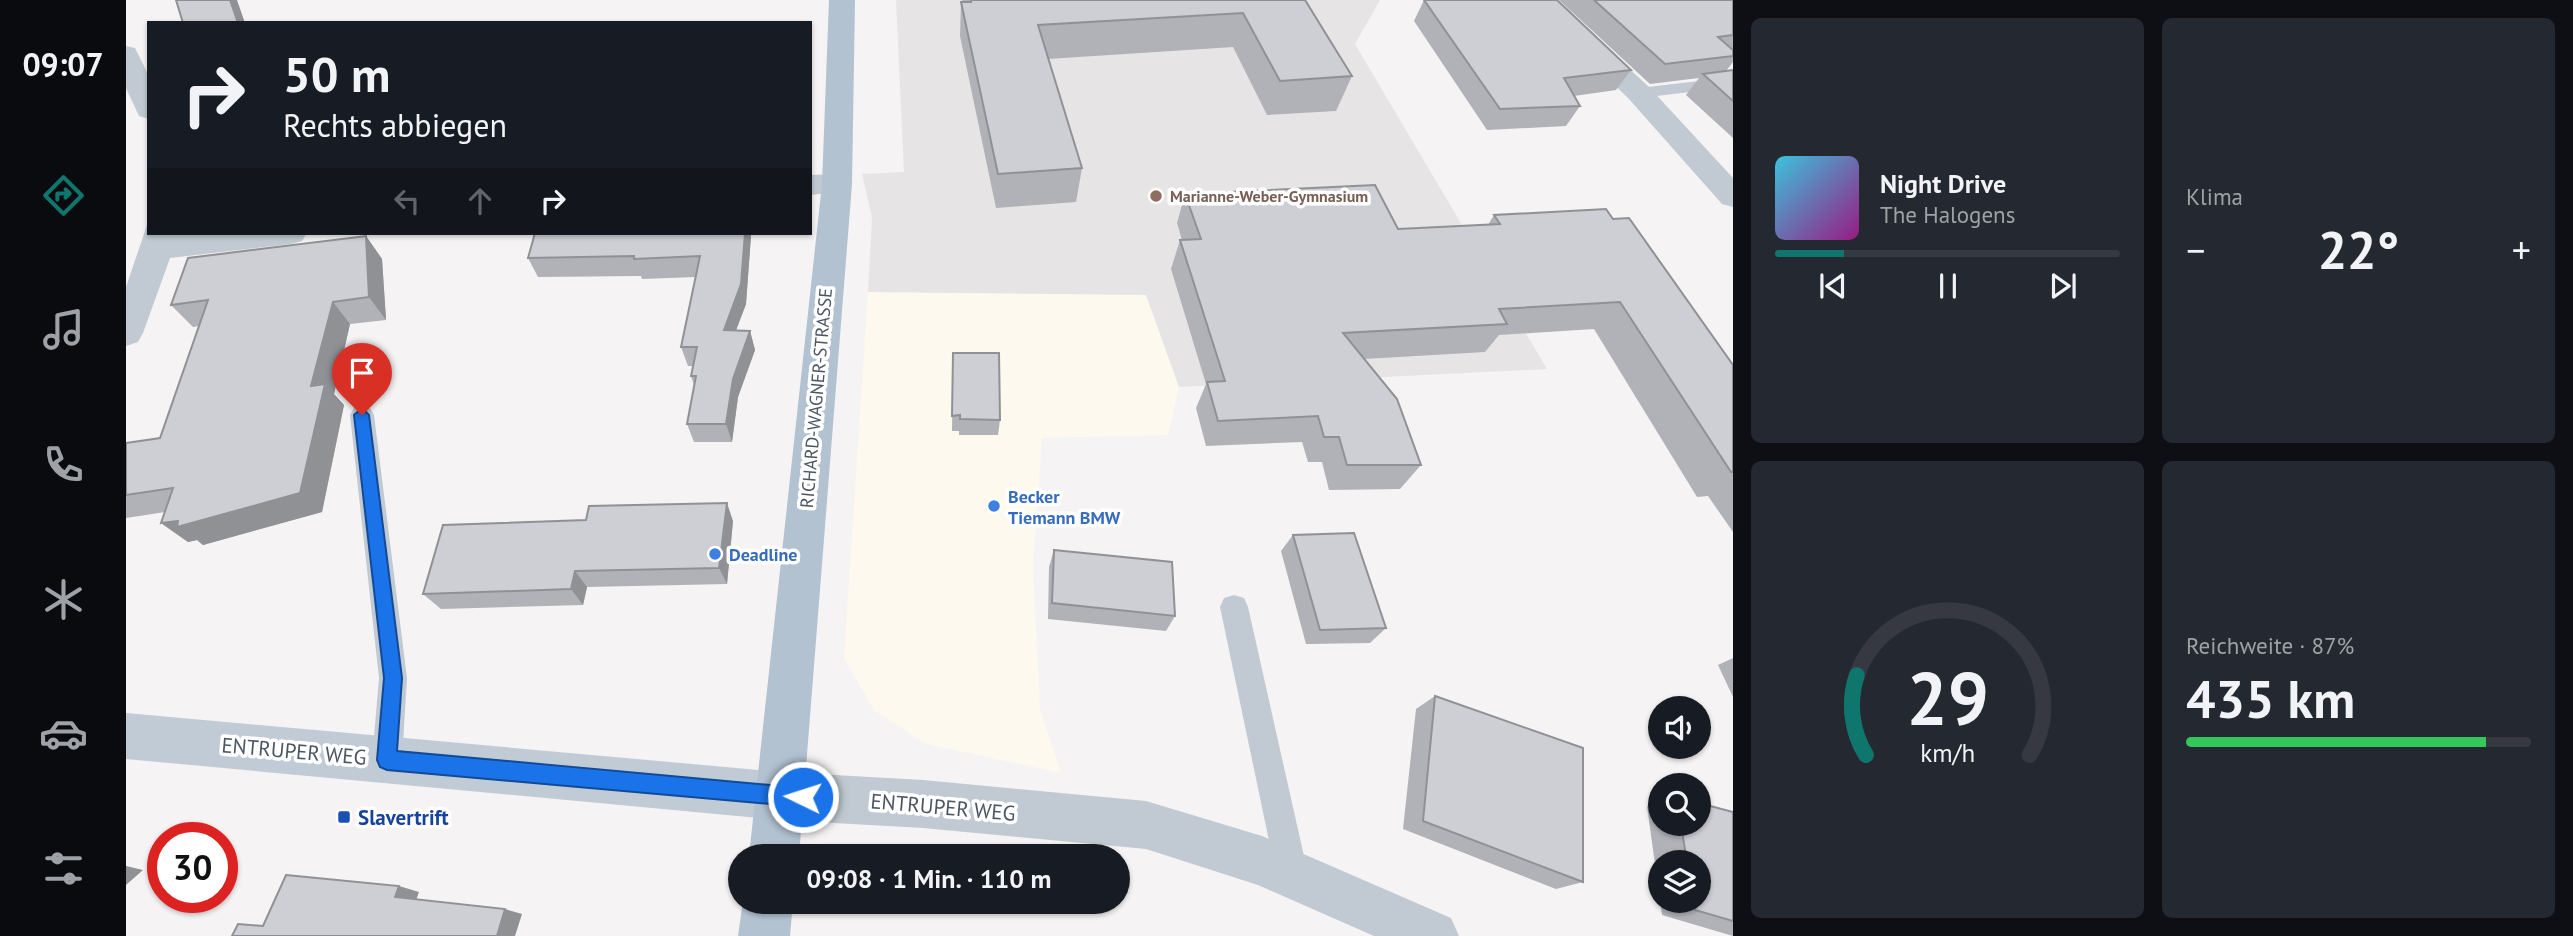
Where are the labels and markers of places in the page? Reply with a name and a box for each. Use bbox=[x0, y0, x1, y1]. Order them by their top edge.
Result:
place label: Marianne-Weber-Gymnasium bbox=[1170, 186, 1368, 206]
marker: Marianne-Weber-Gymnasium bbox=[1148, 188, 1164, 204]
pin bbox=[332, 343, 392, 415]
place label: Becker Tiemann BMW bbox=[1008, 485, 1121, 529]
marker: Becker Tiemann BMW bbox=[986, 498, 1002, 514]
place label: Deadline bbox=[729, 543, 798, 566]
marker: Deadline bbox=[707, 546, 723, 562]
place label: Slavertrift bbox=[358, 804, 449, 831]
marker: Slavertrift bbox=[336, 809, 352, 825]

